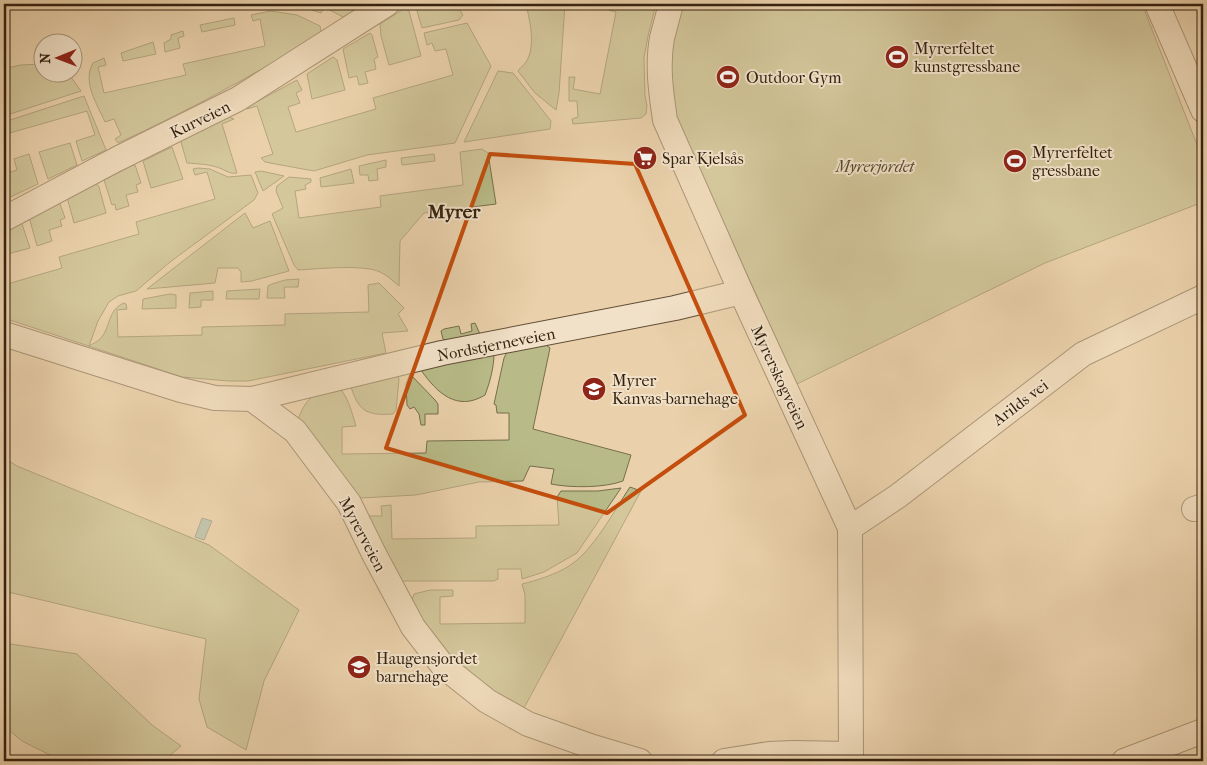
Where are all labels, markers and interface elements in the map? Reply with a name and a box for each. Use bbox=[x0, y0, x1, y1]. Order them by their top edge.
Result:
north arrow bbox=[32, 32, 82, 82]
place label: Myrerfeltet kunstgressbane bbox=[914, 39, 1020, 76]
sports icon: Myrerfeltet kunstgressbane bbox=[884, 44, 910, 70]
text: N bbox=[37, 52, 54, 64]
sports icon: Outdoor Gym bbox=[715, 64, 741, 90]
place label: Outdoor Gym bbox=[746, 68, 842, 87]
street label: Kurveien bbox=[167, 96, 234, 142]
place label: Myrerfeltet gressbane bbox=[1032, 143, 1113, 180]
supermarket icon: Spar Kjelsås bbox=[632, 145, 658, 171]
sports icon: Myrerfeltet gressbane bbox=[1002, 148, 1028, 174]
place label: Spar Kjelsås bbox=[662, 149, 744, 168]
park label: Myrerjordet bbox=[835, 157, 915, 176]
district label: Myrer bbox=[427, 201, 481, 223]
street label: Myrerskogveien bbox=[747, 322, 812, 433]
street label: Nordstjerneveien bbox=[435, 324, 557, 365]
place label: Myrer Kanvas-barnehage bbox=[612, 371, 738, 408]
street label: Arilds vei bbox=[988, 375, 1052, 430]
school or university icon: Myrer Kanvas-barnehage bbox=[581, 376, 607, 402]
street label: Myrerveien bbox=[335, 494, 390, 575]
place label: Haugensjordet barnehage bbox=[375, 649, 478, 686]
school or university icon: Haugensjordet barnehage bbox=[346, 654, 372, 680]

